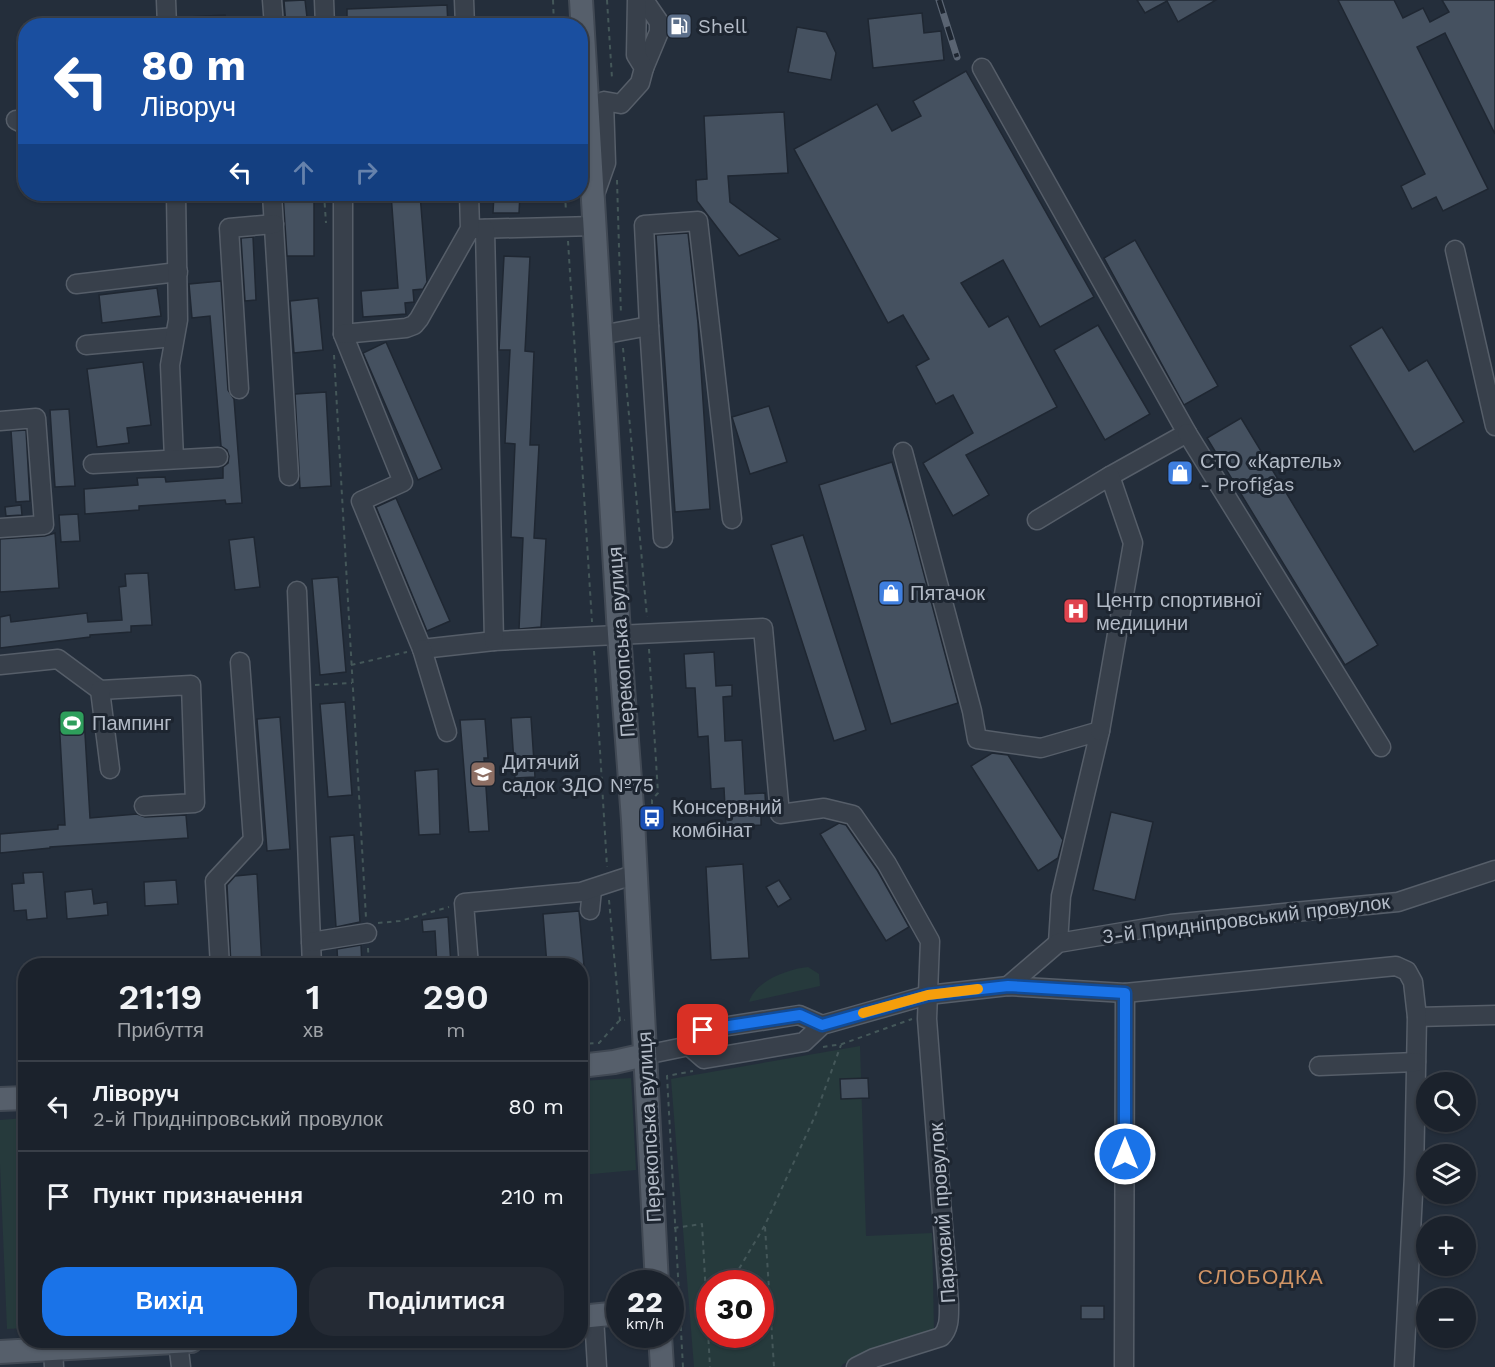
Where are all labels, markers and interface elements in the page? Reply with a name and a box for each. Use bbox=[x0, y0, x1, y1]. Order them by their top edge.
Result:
fuel station icon: Shell bbox=[664, 11, 694, 41]
place label: Shell bbox=[698, 14, 747, 38]
text: 80 m bbox=[141, 41, 246, 90]
icon: left bbox=[42, 42, 120, 120]
text: Ліворуч bbox=[141, 91, 236, 123]
icon: left bbox=[224, 156, 257, 189]
icon: ahead bbox=[287, 156, 320, 189]
icon: right bbox=[350, 156, 383, 189]
place label: СТО «Картель» - Profigas bbox=[1200, 449, 1342, 496]
shop icon: СТО «Картель» - Profigas bbox=[1165, 458, 1195, 488]
street label: Перекопська вулиця bbox=[602, 546, 640, 738]
shop icon: Пятачок bbox=[876, 578, 906, 608]
place label: Пятачок bbox=[910, 581, 985, 605]
place label: Центр спортивної медицини bbox=[1096, 588, 1262, 635]
hospital icon: Центр спортивної медицини bbox=[1061, 596, 1091, 626]
sports icon: Пампинг bbox=[57, 708, 87, 738]
place label: Пампинг bbox=[92, 711, 172, 735]
place label: Дитячий садок ЗДО №75 bbox=[502, 750, 654, 797]
school or university icon: Дитячий садок ЗДО №75 bbox=[468, 759, 498, 789]
place label: Консервний комбінат bbox=[672, 795, 782, 842]
bus stop icon: Консервний комбінат bbox=[637, 803, 667, 833]
street label: 3-й Придніпровський провулок bbox=[1101, 889, 1392, 949]
text: 21:19 bbox=[118, 976, 203, 1018]
text: 1 bbox=[306, 976, 321, 1018]
text: 290 bbox=[423, 976, 489, 1018]
pin bbox=[677, 1004, 728, 1055]
icon: arrive bbox=[686, 1013, 719, 1046]
text: Прибуття bbox=[117, 1018, 204, 1042]
text: хв bbox=[303, 1018, 324, 1042]
text: m bbox=[446, 1018, 465, 1042]
street label: Перекопська вулиця bbox=[632, 1031, 666, 1223]
map controls bbox=[1416, 1072, 1476, 1348]
button: search bbox=[1416, 1072, 1476, 1132]
text: Ліворуч bbox=[93, 1081, 179, 1106]
icon: left bbox=[42, 1090, 75, 1123]
text: 80 m bbox=[508, 1094, 564, 1119]
text: 2-й Придніпровський провулок bbox=[93, 1107, 383, 1131]
street label: Парковий провулок bbox=[924, 1122, 960, 1304]
position arrow bbox=[1093, 1122, 1157, 1186]
button: layers bbox=[1416, 1144, 1476, 1204]
icon: arrive bbox=[42, 1180, 75, 1213]
text: Пункт призначення bbox=[93, 1183, 303, 1208]
text: 210 m bbox=[500, 1184, 564, 1209]
button: + bbox=[1416, 1216, 1476, 1276]
district label: СЛОБОДКА bbox=[1198, 1264, 1324, 1289]
button: Вихід bbox=[42, 1267, 297, 1336]
button: Поділитися bbox=[309, 1267, 564, 1336]
speed limit sign: 30 bbox=[696, 1270, 774, 1348]
text: 22 bbox=[627, 1284, 663, 1319]
button: − bbox=[1416, 1288, 1476, 1348]
text: km/h bbox=[626, 1315, 664, 1333]

